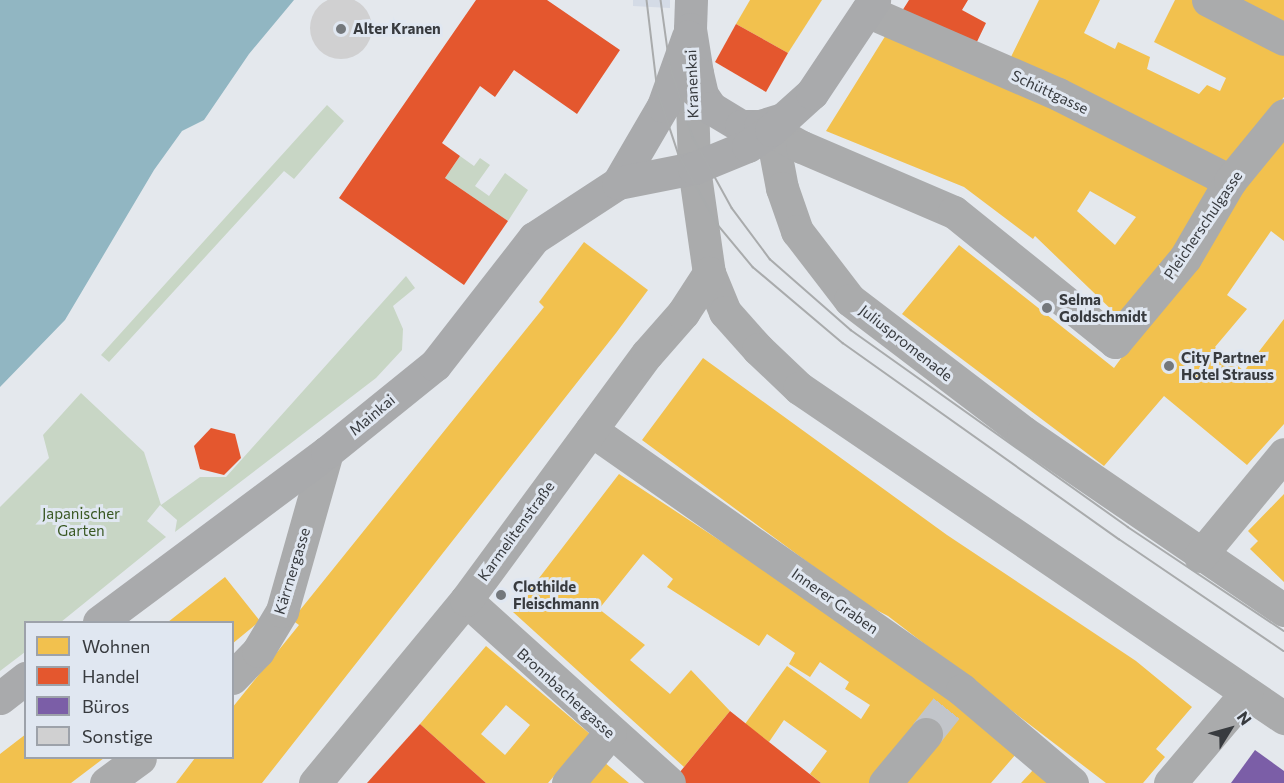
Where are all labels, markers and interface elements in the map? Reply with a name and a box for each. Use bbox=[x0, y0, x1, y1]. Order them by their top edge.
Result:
place label: Alter Kranen bbox=[353, 20, 441, 38]
marker: Alter Kranen bbox=[334, 22, 348, 36]
street label: Kranenkai bbox=[682, 49, 702, 119]
street label: Schüttgasse bbox=[1009, 66, 1091, 118]
street label: Pleicherschulgasse bbox=[1160, 167, 1246, 283]
place label: Selma Goldschmidt bbox=[1059, 290, 1147, 325]
street label: Juliuspromenade bbox=[856, 301, 956, 385]
marker: Selma Goldschmidt bbox=[1040, 301, 1054, 315]
place label: City Partner Hotel Strauss bbox=[1181, 348, 1274, 383]
marker: City Partner Hotel Strauss bbox=[1162, 359, 1176, 373]
street label: Mainkai bbox=[345, 391, 399, 439]
street label: Karmelitenstraße bbox=[474, 478, 558, 584]
park label: Japanischer Garten bbox=[42, 504, 120, 539]
street label: Kärrnergasse bbox=[270, 525, 314, 617]
street label: Innerer Graben bbox=[788, 564, 882, 638]
place label: Clothilde Fleischmann bbox=[513, 577, 599, 612]
marker: Clothilde Fleischmann bbox=[494, 588, 508, 602]
legend bbox=[24, 621, 234, 759]
text: Wohnen bbox=[82, 635, 150, 657]
street label: Bronnbachergasse bbox=[513, 644, 619, 742]
text: Handel bbox=[82, 665, 140, 687]
text: Büros bbox=[82, 695, 129, 717]
north arrow bbox=[1200, 699, 1260, 759]
text: N bbox=[1234, 707, 1256, 728]
text: Sonstige bbox=[82, 725, 153, 747]

